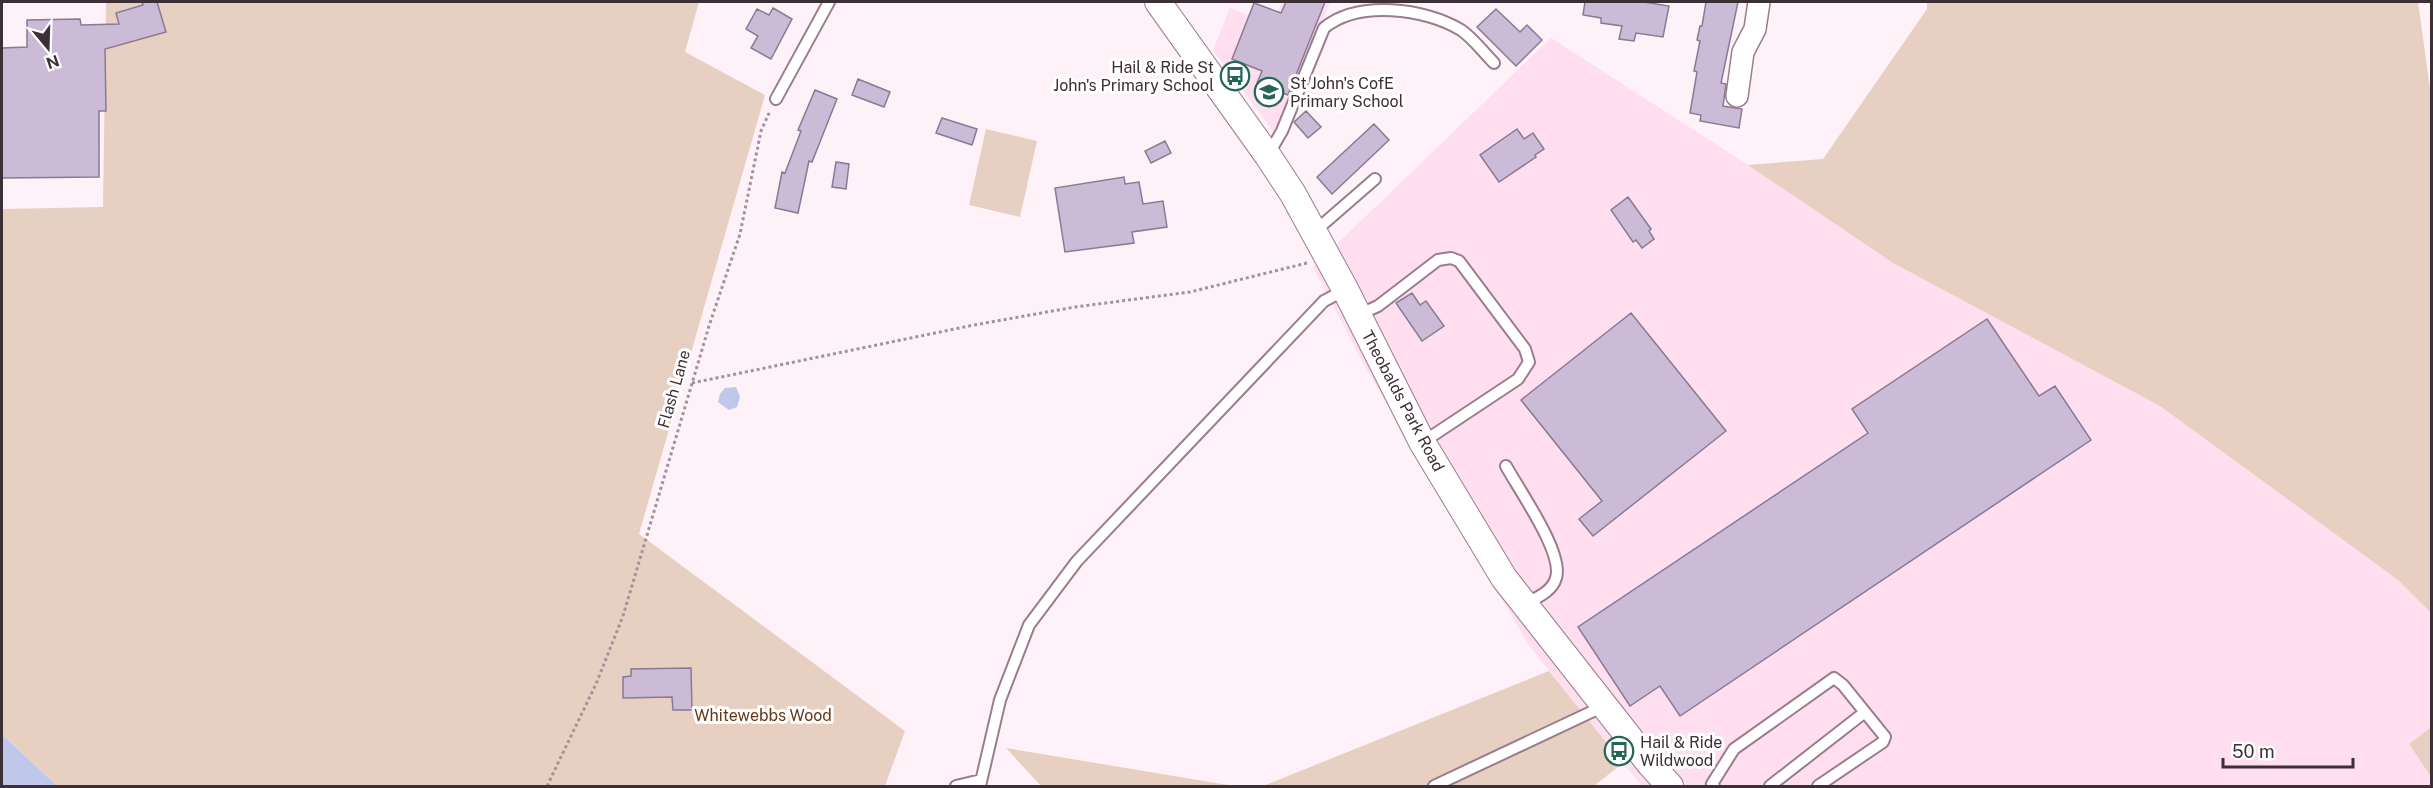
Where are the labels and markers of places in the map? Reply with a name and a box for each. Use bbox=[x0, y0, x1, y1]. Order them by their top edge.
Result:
place label: Hail & Ride St John's Primary School bbox=[1053, 58, 1214, 95]
bus stop icon: Hail & Ride St John's Primary School bbox=[1219, 60, 1251, 92]
place label: St John's CofE Primary School bbox=[1290, 74, 1404, 111]
school or university icon: St John's CofE Primary School bbox=[1253, 76, 1285, 108]
place label: Hail & Ride Wildwood bbox=[1640, 733, 1722, 770]
bus stop icon: Hail & Ride Wildwood bbox=[1603, 735, 1635, 767]

